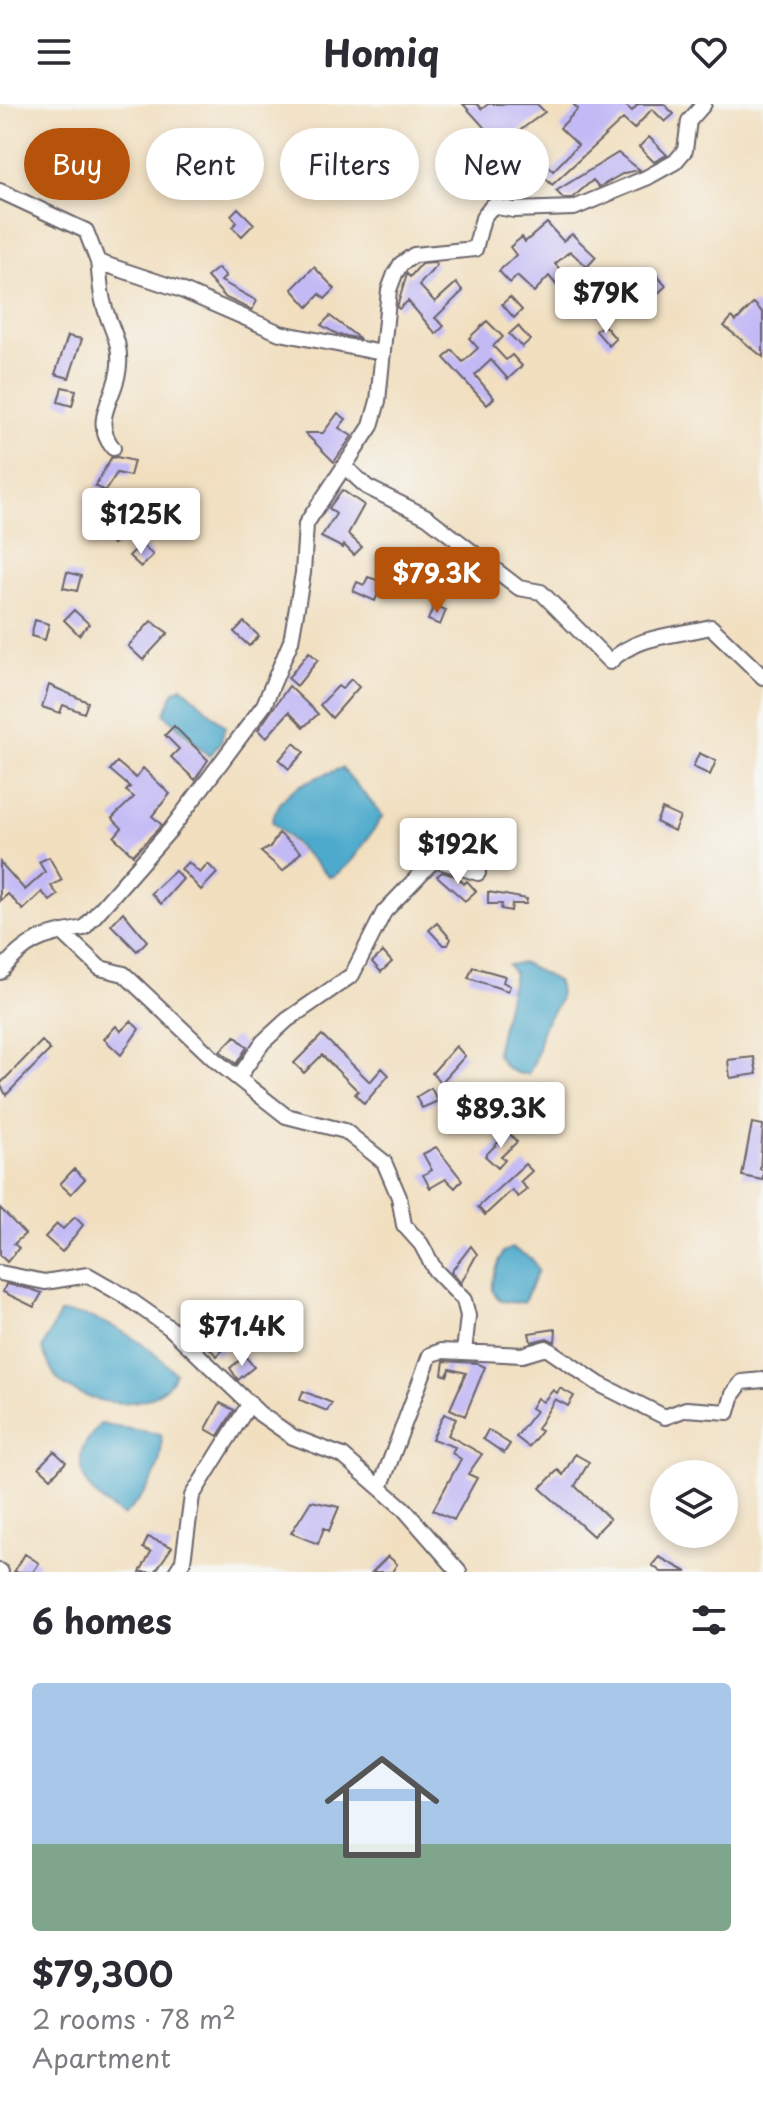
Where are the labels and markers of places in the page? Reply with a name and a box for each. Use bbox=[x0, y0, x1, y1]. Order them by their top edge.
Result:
pin: $79K bbox=[559, 267, 653, 335]
pin: $125K bbox=[85, 488, 197, 556]
pin: $79.3K bbox=[372, 547, 502, 615]
pin: $192K bbox=[402, 818, 514, 886]
pin: $89.3K bbox=[436, 1082, 566, 1150]
pin: $71.4K bbox=[177, 1300, 307, 1368]

